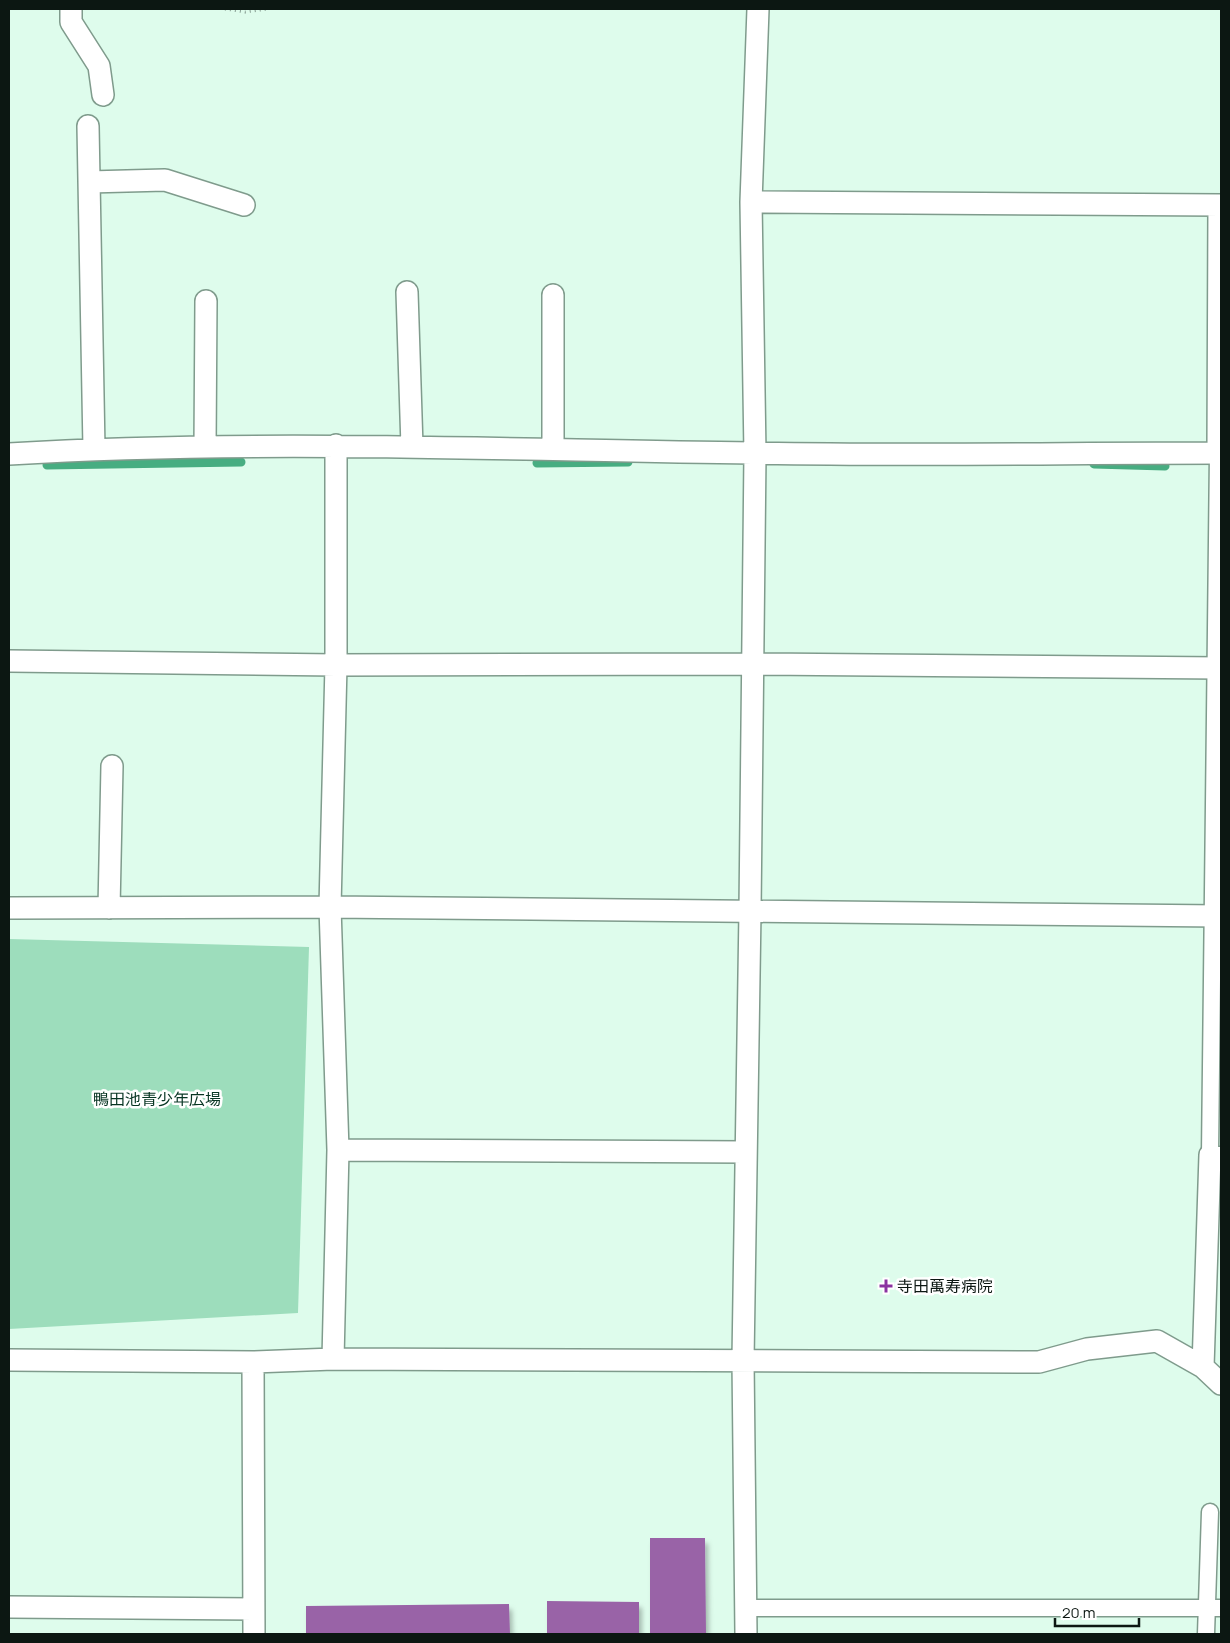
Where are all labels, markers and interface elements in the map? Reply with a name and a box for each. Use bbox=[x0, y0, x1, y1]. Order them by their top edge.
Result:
park label: 鴨田池青少年広場 bbox=[93, 1088, 221, 1110]
place label: 寺田萬寿病院 bbox=[897, 1275, 993, 1297]
marker: 寺田萬寿病院 bbox=[879, 1279, 893, 1293]
scale bar bbox=[1055, 1596, 1139, 1628]
text: 20 m bbox=[1062, 1602, 1095, 1623]

